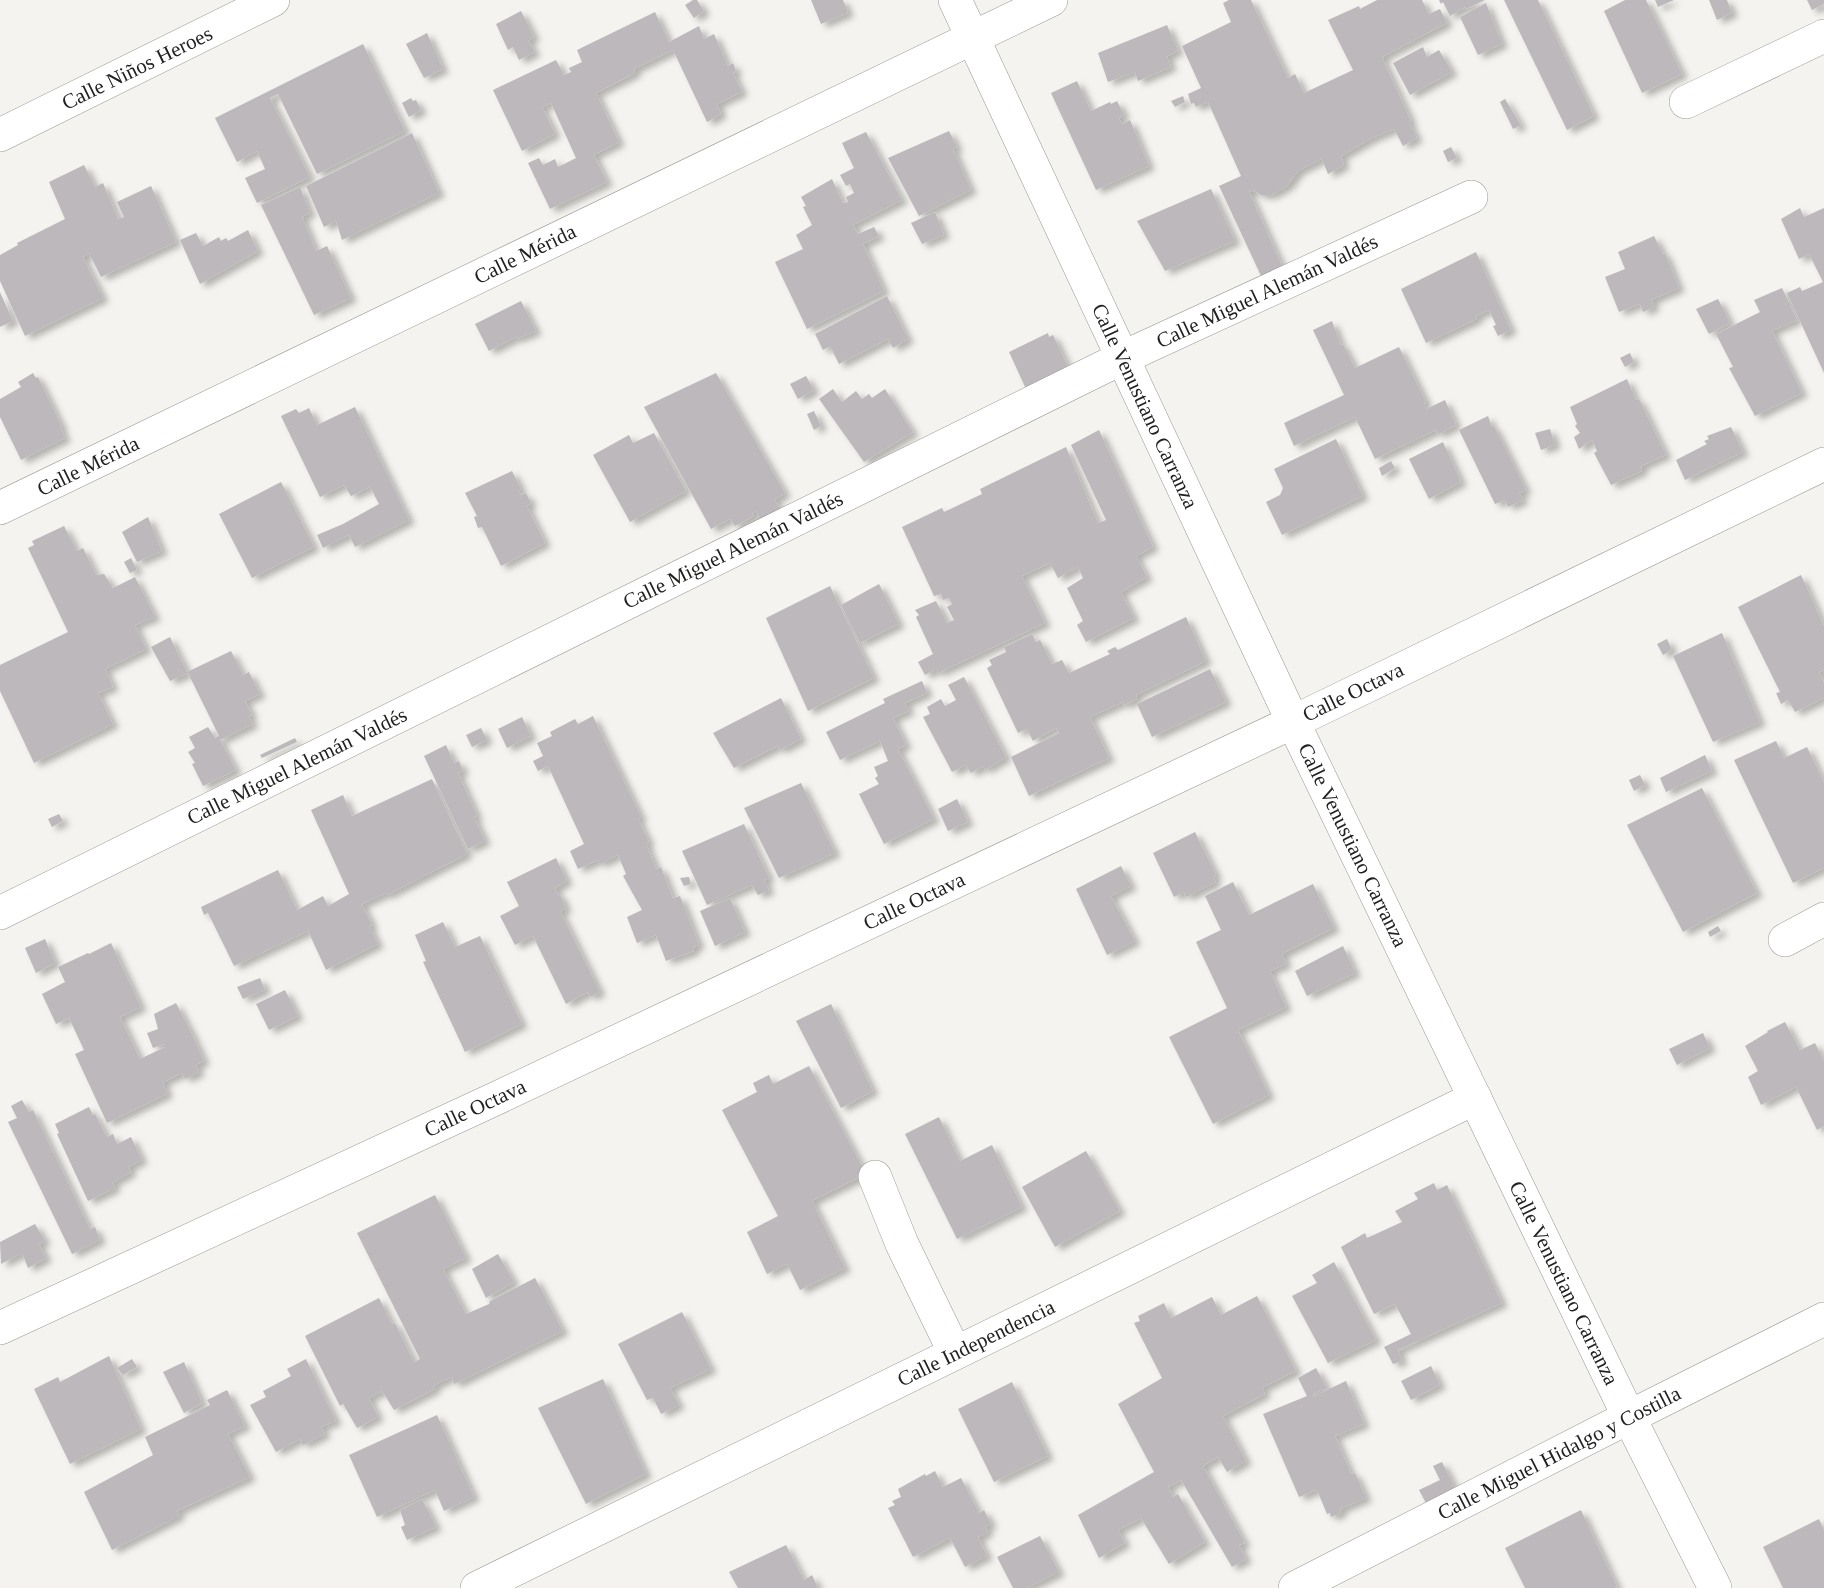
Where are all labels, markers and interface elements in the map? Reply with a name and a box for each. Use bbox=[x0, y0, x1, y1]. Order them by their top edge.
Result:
street label: Calle Niños Heroes bbox=[58, 21, 216, 115]
street label: Calle Mérida bbox=[470, 219, 580, 289]
street label: Calle Miguel Alemán Valdés bbox=[1152, 229, 1382, 353]
street label: Calle Venustiano Carranza bbox=[1087, 300, 1203, 513]
street label: Calle Mérida bbox=[33, 431, 143, 501]
street label: Calle Miguel Alemán Valdés bbox=[619, 486, 847, 614]
street label: Calle Octava bbox=[1299, 657, 1408, 727]
street label: Calle Miguel Alemán Valdés bbox=[183, 702, 411, 830]
street label: Calle Venustiano Carranza bbox=[1293, 739, 1413, 951]
street label: Calle Octava bbox=[860, 867, 969, 935]
street label: Calle Octava bbox=[421, 1074, 530, 1142]
street label: Calle Venustiano Carranza bbox=[1504, 1177, 1624, 1389]
street label: Calle Independencia bbox=[893, 1294, 1059, 1391]
street label: Calle Miguel Hidalgo y Costilla bbox=[1433, 1381, 1685, 1525]

